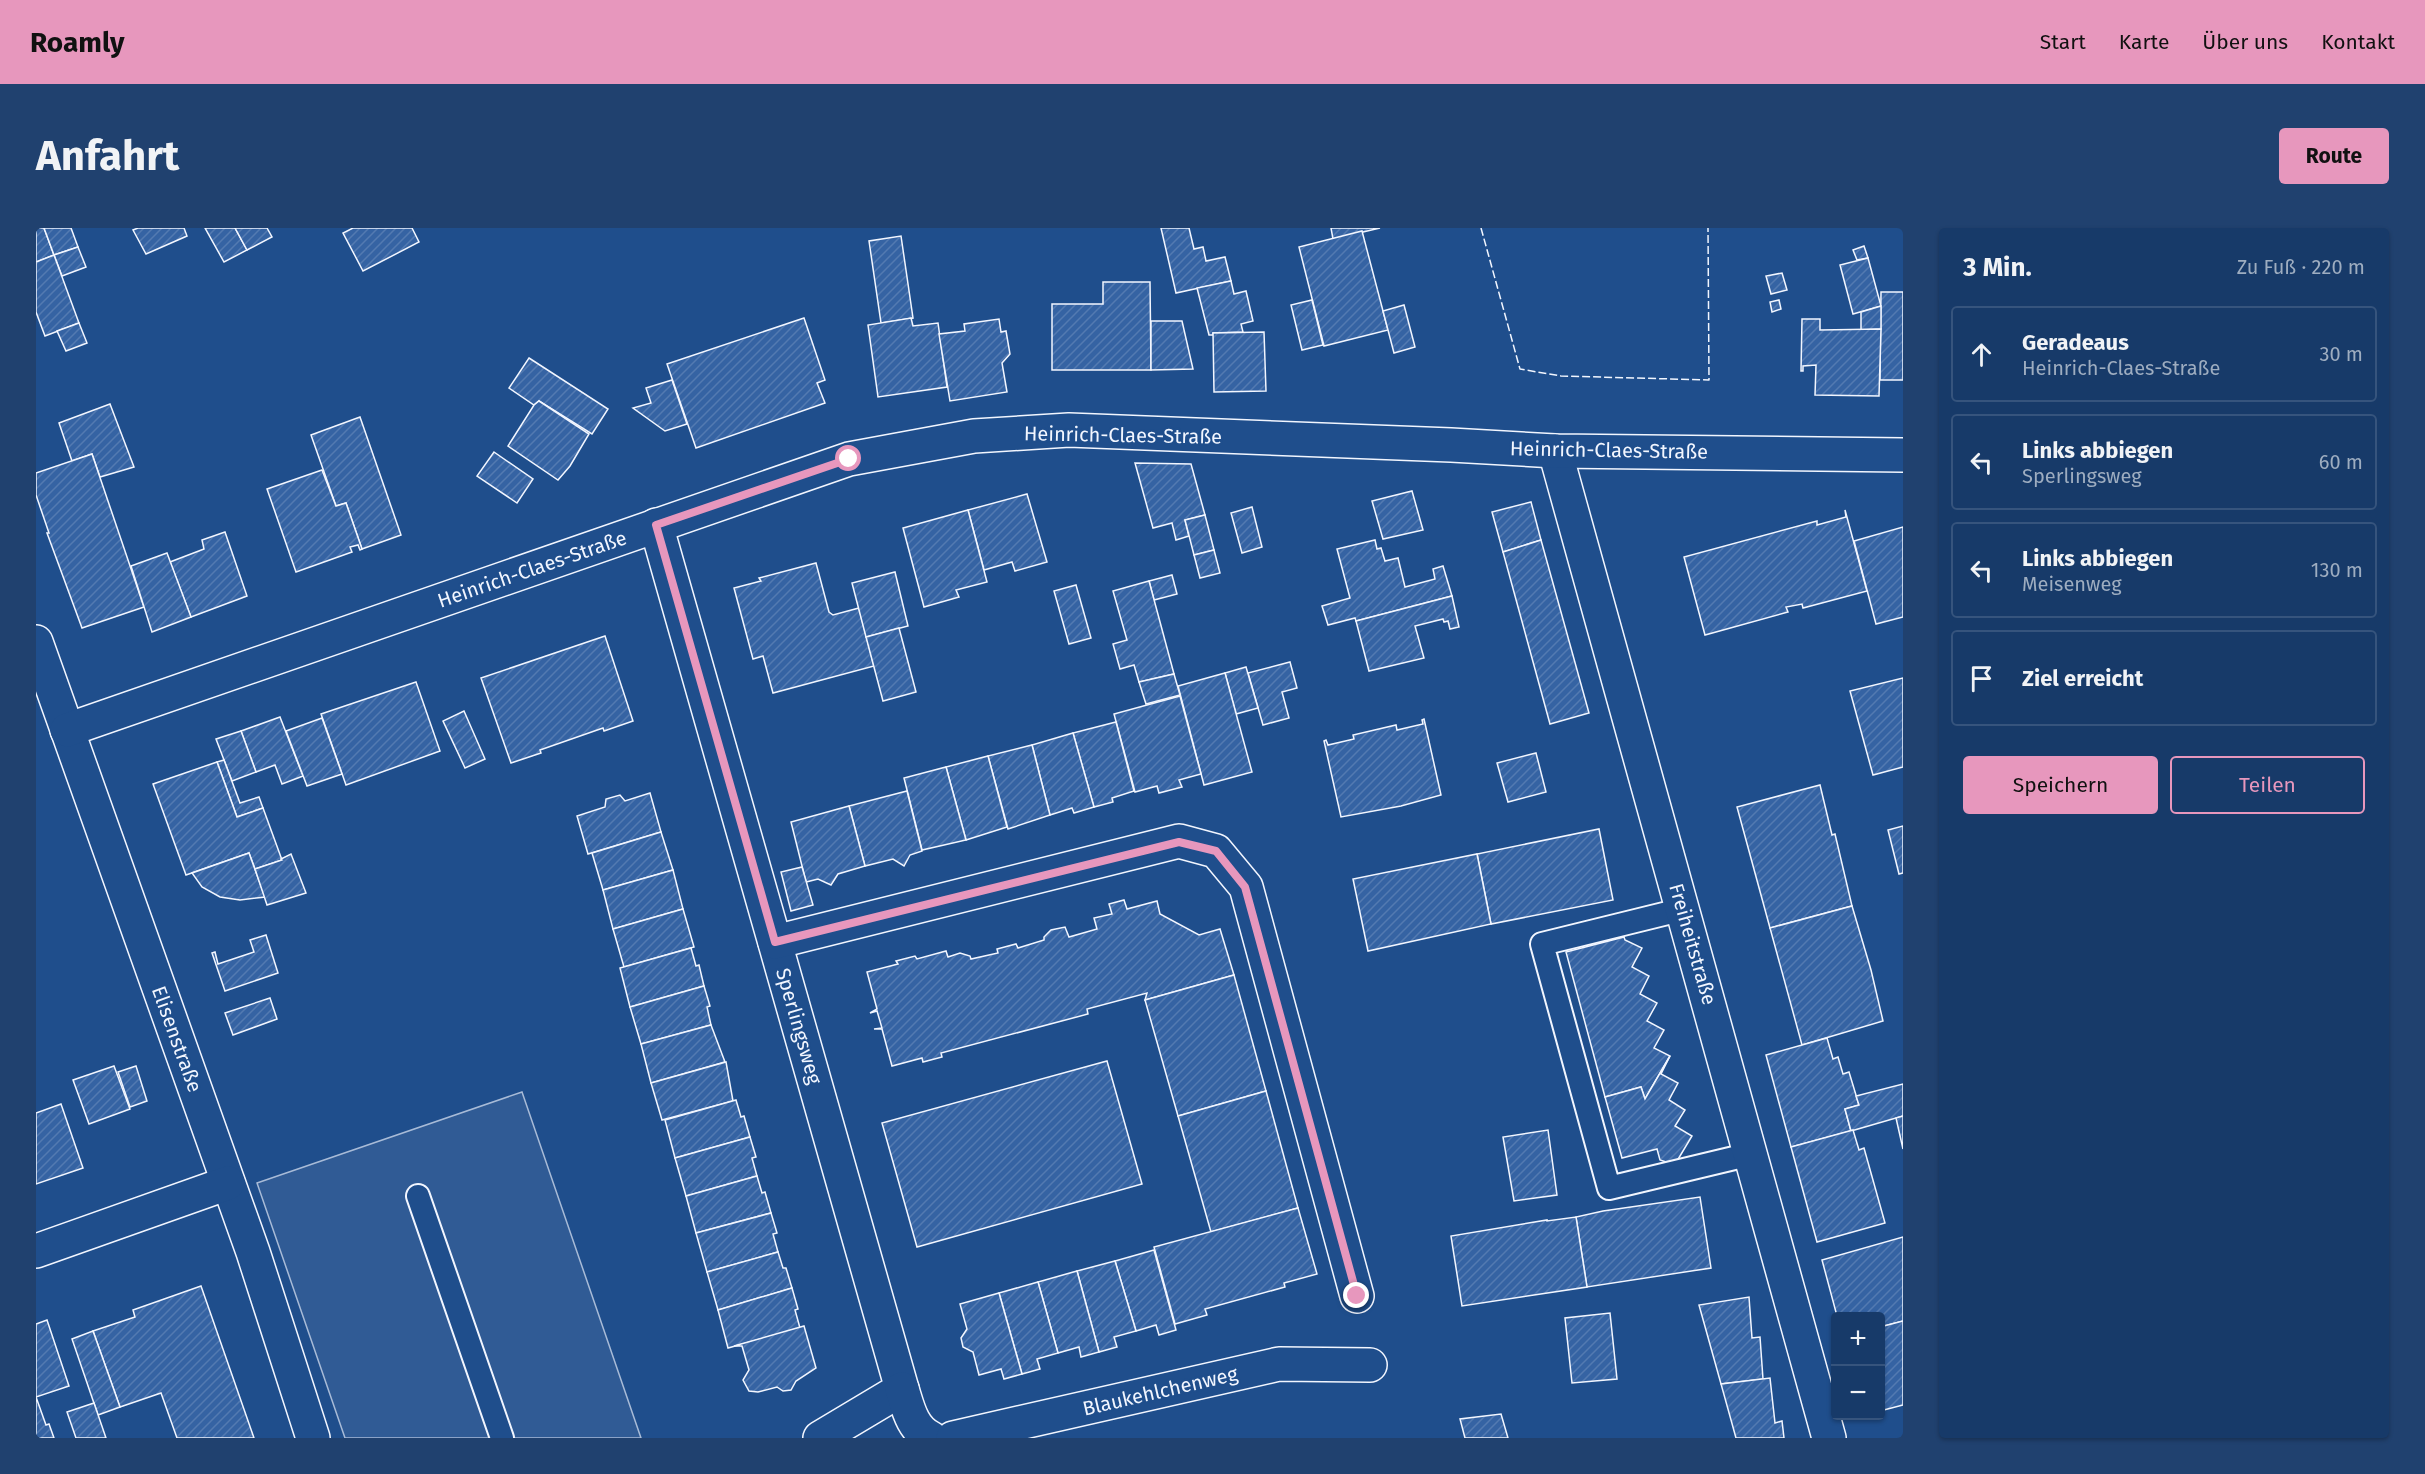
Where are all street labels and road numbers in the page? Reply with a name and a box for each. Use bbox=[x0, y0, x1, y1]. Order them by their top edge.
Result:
street label: Heinrich-Claes-Straße bbox=[1024, 421, 1222, 449]
street label: Heinrich-Claes-Straße bbox=[1510, 436, 1708, 464]
street label: Heinrich-Claes-Straße bbox=[434, 525, 630, 613]
street label: Freiheitstraße bbox=[1664, 880, 1722, 1008]
street label: Sperlingsweg bbox=[771, 965, 827, 1087]
street label: Elisenstraße bbox=[147, 983, 207, 1095]
street label: Blaukehlchenweg bbox=[1080, 1361, 1240, 1421]

